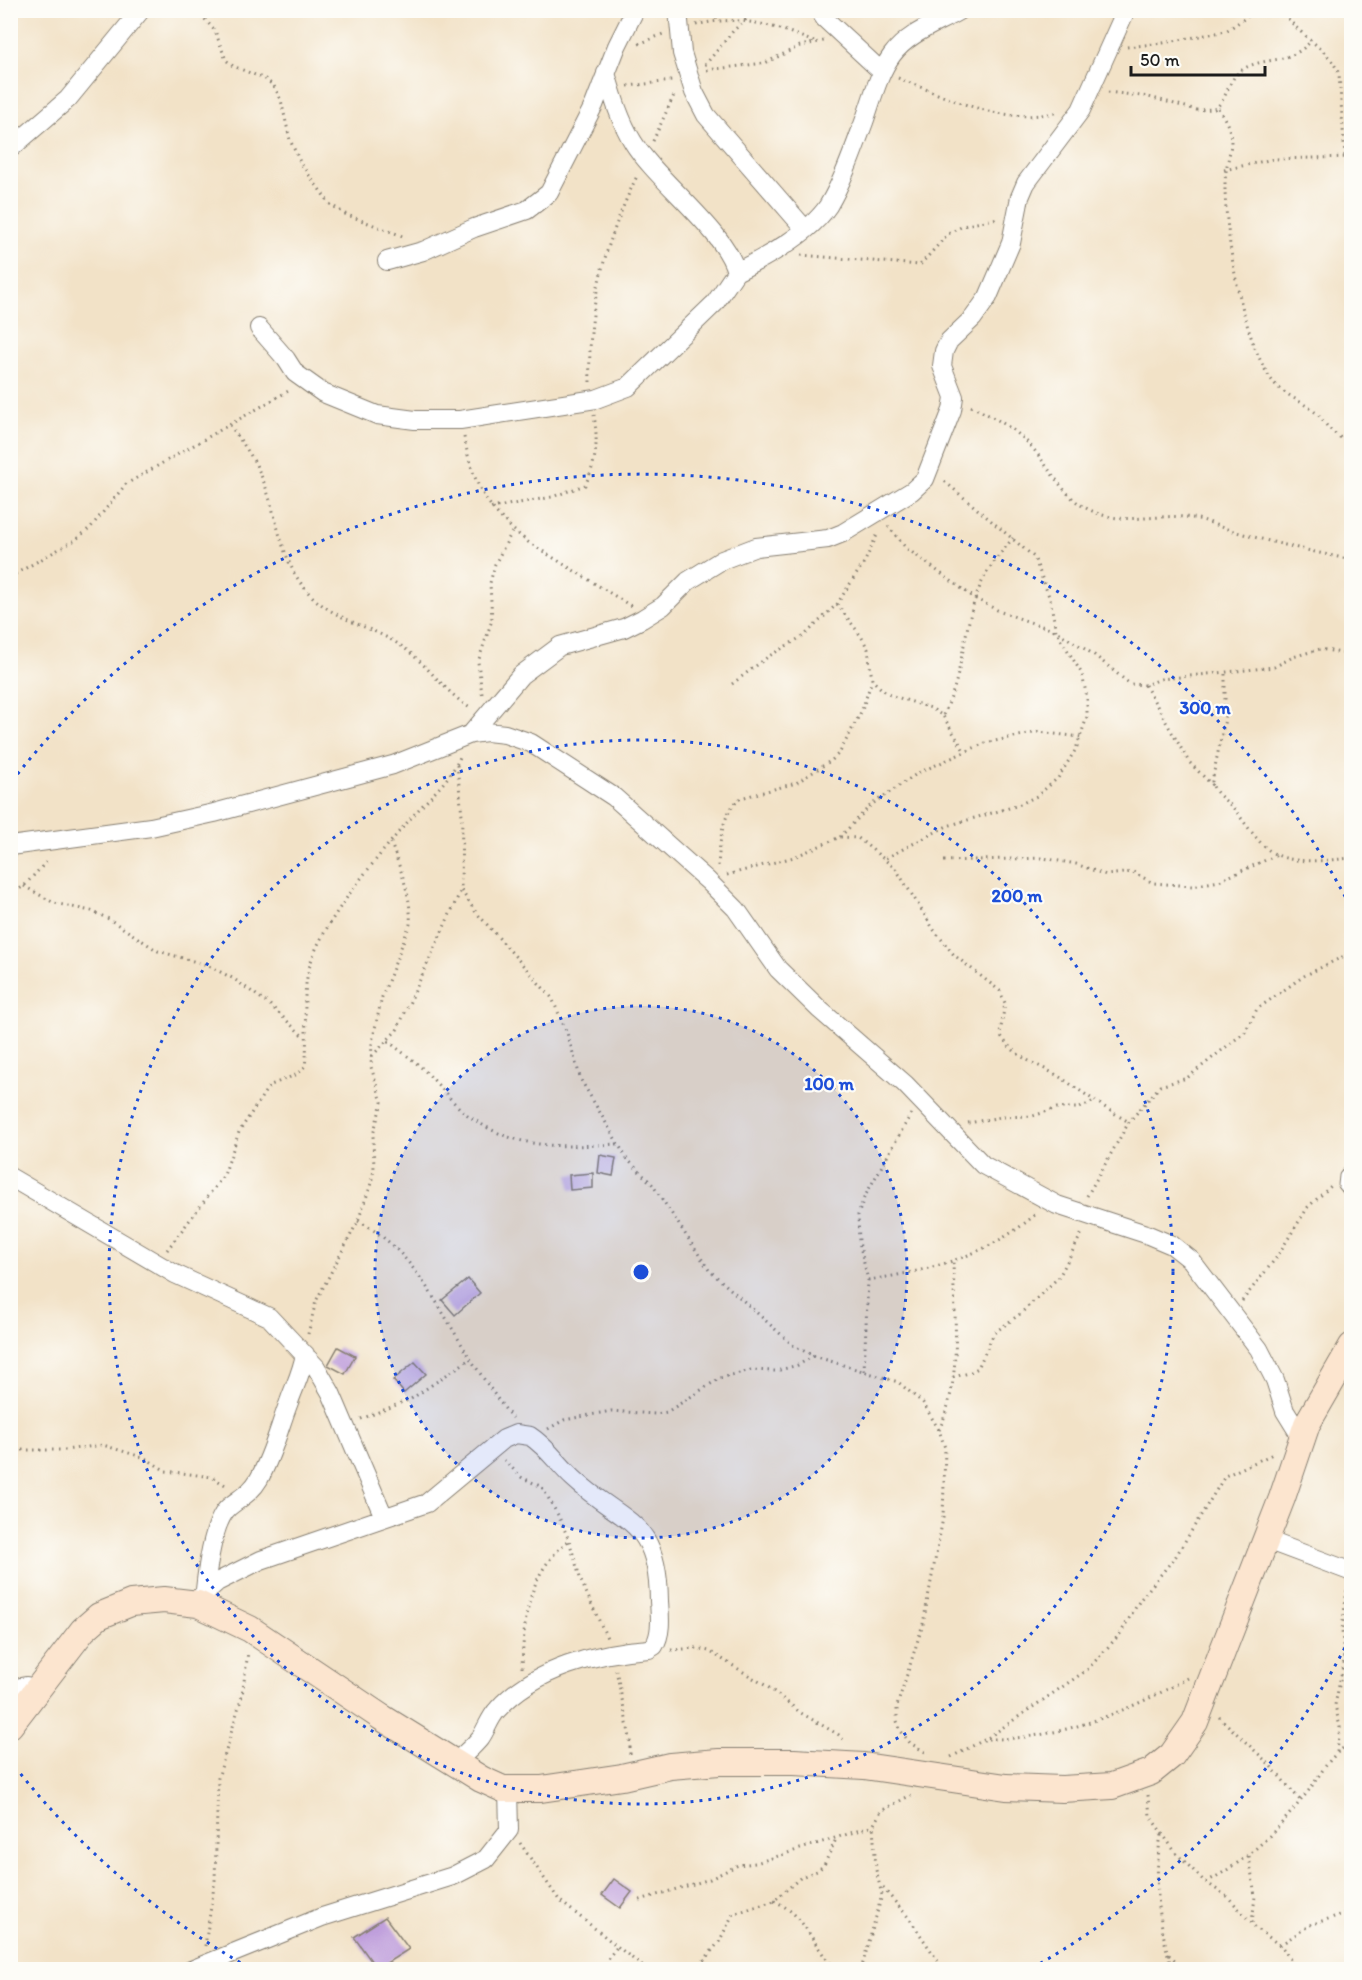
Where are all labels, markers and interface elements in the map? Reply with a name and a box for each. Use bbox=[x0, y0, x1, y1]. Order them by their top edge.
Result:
scale bar bbox=[1131, 39, 1264, 77]
text: 50 m bbox=[1140, 49, 1180, 71]
text: 300 m bbox=[1179, 697, 1231, 719]
text: 200 m bbox=[992, 885, 1043, 907]
text: 100 m bbox=[804, 1073, 855, 1095]
centre of rings bbox=[631, 1262, 651, 1282]

